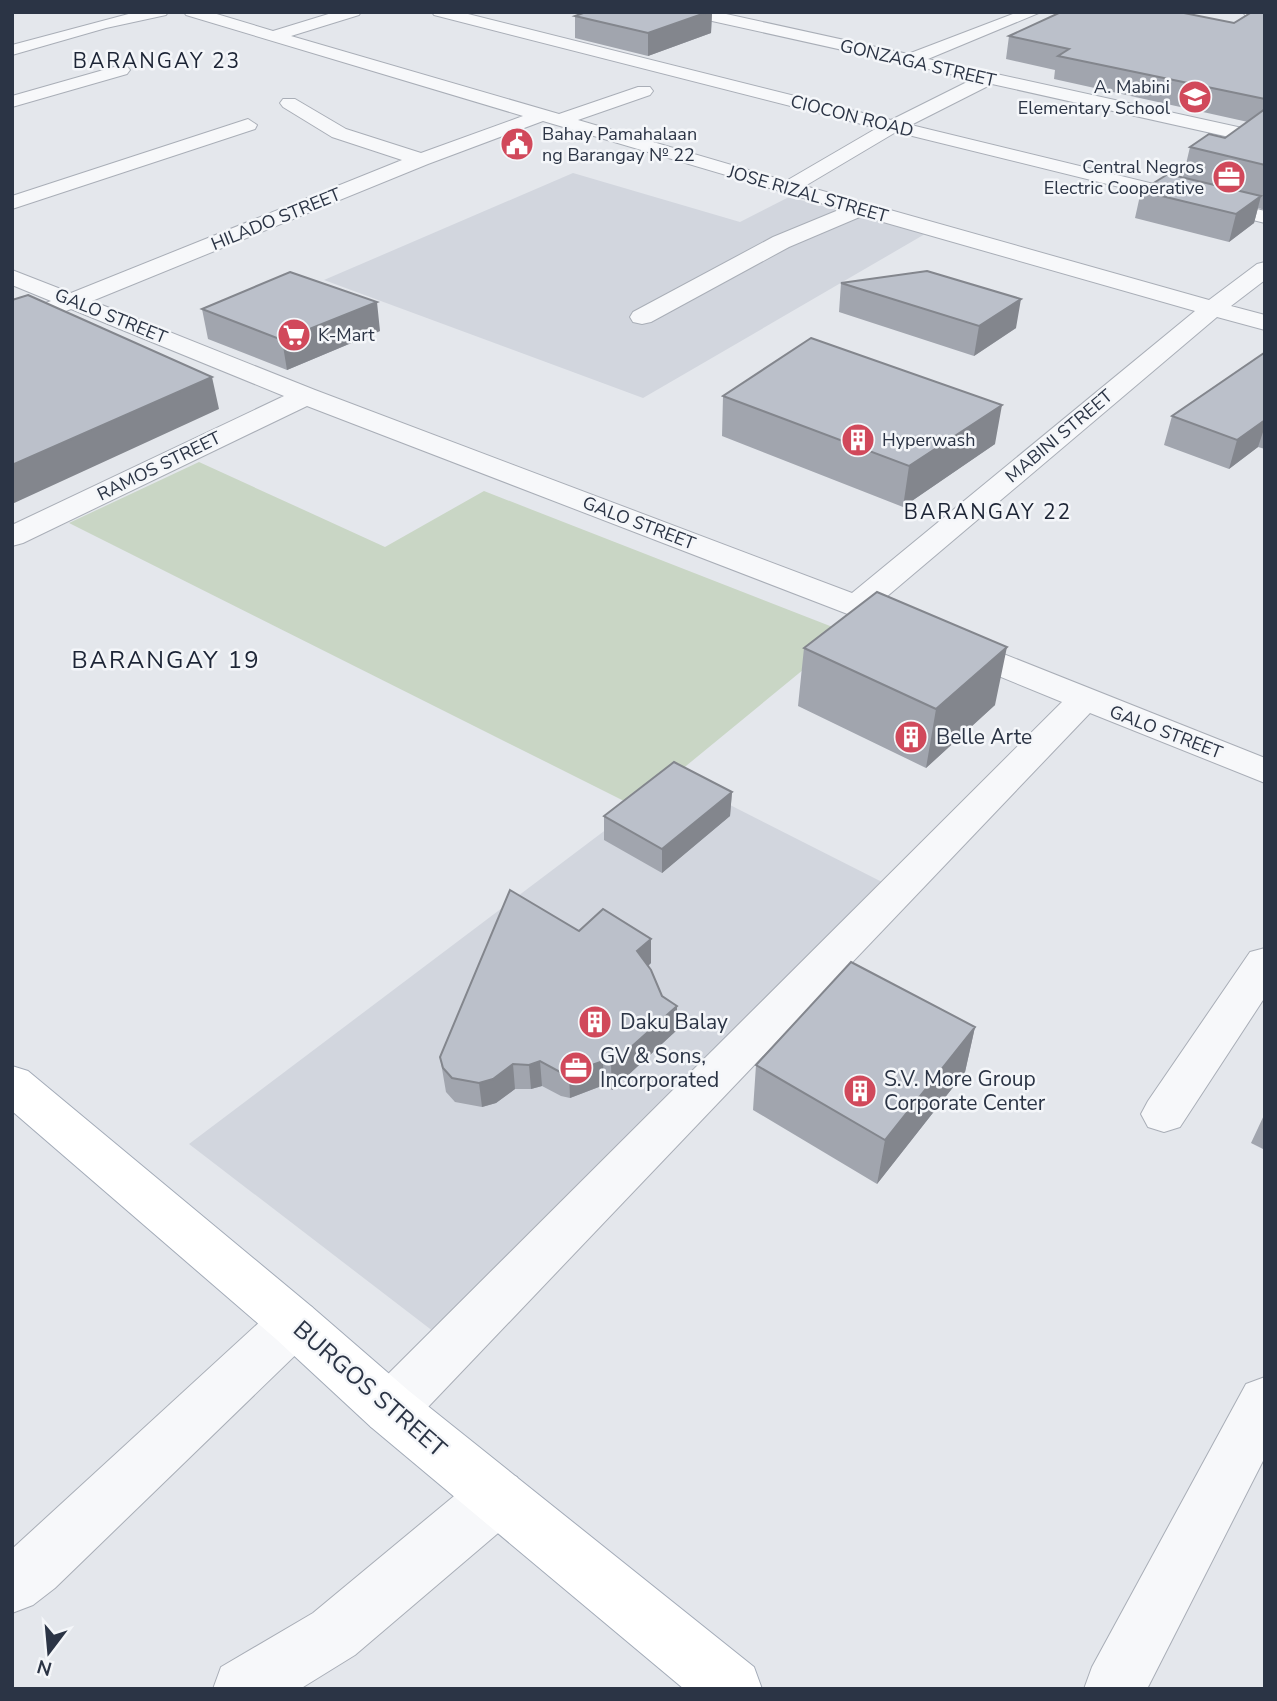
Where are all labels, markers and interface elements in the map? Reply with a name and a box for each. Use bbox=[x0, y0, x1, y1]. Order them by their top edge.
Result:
street label: GONZAGA STREET bbox=[838, 33, 999, 93]
district label: BARANGAY 23 bbox=[73, 47, 241, 75]
place label: A. Mabini Elementary School bbox=[1018, 75, 1171, 120]
school or university icon: A. Mabini Elementary School bbox=[1176, 78, 1214, 116]
street label: CIOCON ROAD bbox=[788, 89, 916, 143]
place label: Bahay Pamahalaan ng Barangay № 22 bbox=[542, 122, 697, 167]
public building icon: Bahay Pamahalaan ng Barangay № 22 bbox=[498, 125, 536, 163]
place label: Central Negros Electric Cooperative bbox=[1044, 155, 1204, 200]
office icon: Central Negros Electric Cooperative bbox=[1210, 158, 1248, 196]
street label: JOSE RIZAL STREET bbox=[724, 159, 891, 228]
street label: HILADO STREET bbox=[208, 182, 345, 256]
street label: GALO STREET bbox=[51, 283, 171, 349]
supermarket icon: K-Mart bbox=[275, 316, 313, 354]
place label: K-Mart bbox=[318, 323, 375, 347]
street label: MABINI STREET bbox=[1000, 384, 1118, 488]
building icon: Hyperwash bbox=[839, 421, 877, 459]
street label: RAMOS STREET bbox=[93, 426, 225, 506]
place label: Hyperwash bbox=[882, 428, 975, 452]
street label: GALO STREET bbox=[579, 490, 699, 556]
district label: BARANGAY 22 bbox=[904, 498, 1072, 526]
district label: BARANGAY 19 bbox=[71, 644, 261, 676]
street label: GALO STREET bbox=[1106, 699, 1226, 765]
building icon: Belle Arte bbox=[892, 718, 930, 756]
place label: Belle Arte bbox=[936, 723, 1032, 751]
building icon: Daku Balay bbox=[576, 1003, 614, 1041]
place label: Daku Balay bbox=[620, 1008, 728, 1036]
place label: GV & Sons, Incorporated bbox=[600, 1042, 719, 1094]
office icon: GV & Sons, Incorporated bbox=[557, 1049, 595, 1087]
place label: S.V. More Group Corporate Center bbox=[884, 1065, 1046, 1117]
building icon: S.V. More Group Corporate Center bbox=[841, 1072, 879, 1110]
street label: BURGOS STREET bbox=[287, 1313, 454, 1465]
north arrow bbox=[14, 1617, 84, 1687]
text: N bbox=[34, 1653, 55, 1682]

